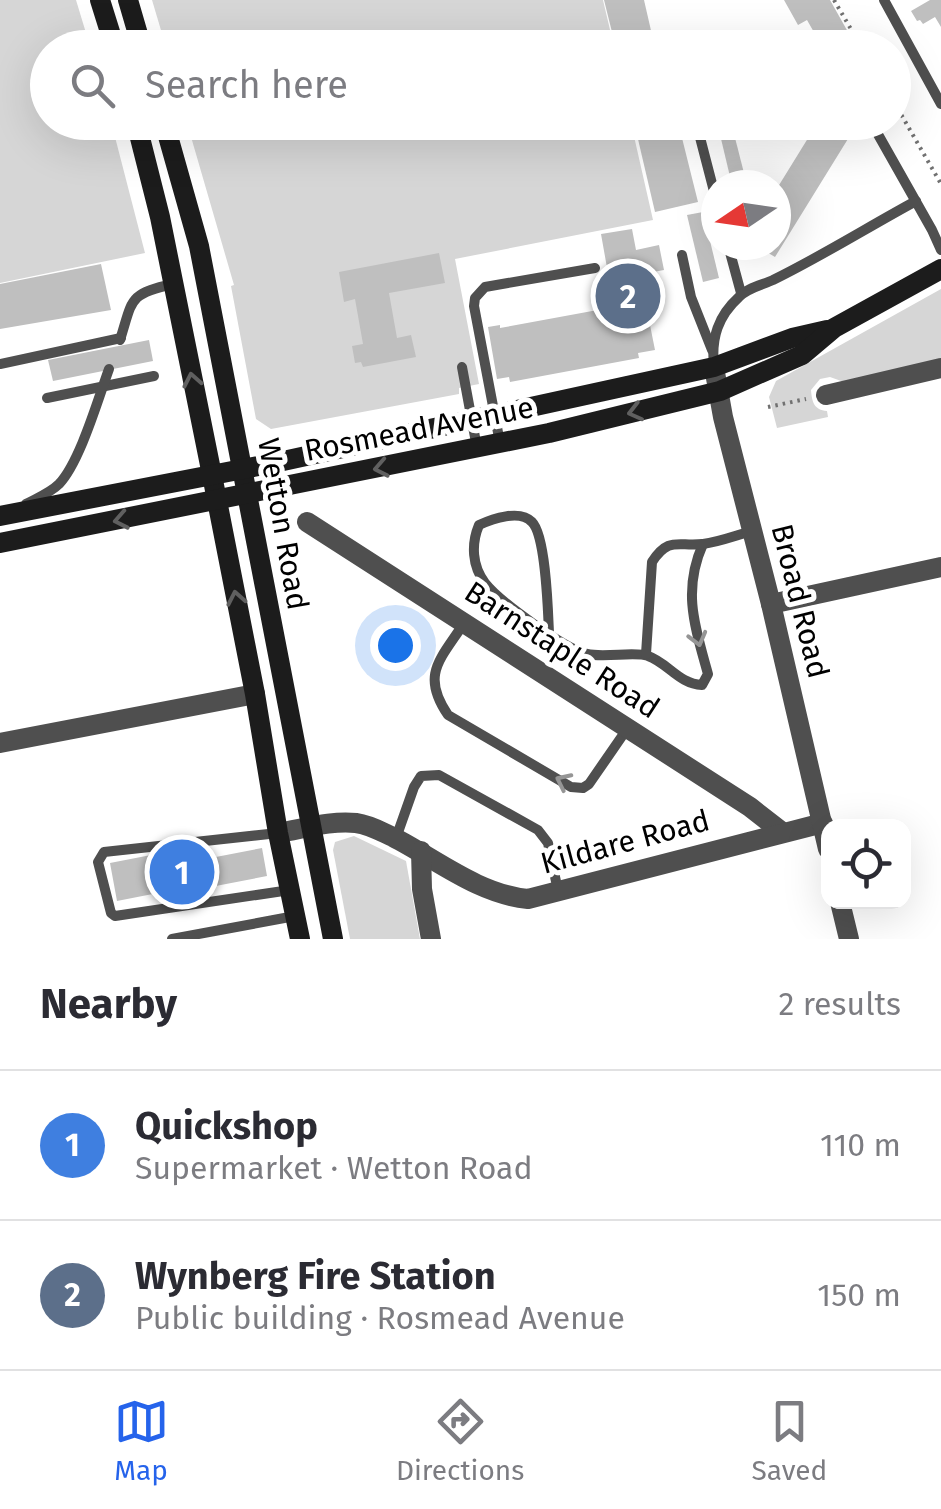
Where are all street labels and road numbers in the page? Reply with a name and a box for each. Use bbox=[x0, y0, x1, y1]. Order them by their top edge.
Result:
street label: Rosmead Avenue bbox=[301, 389, 537, 469]
street label: Wetton Road bbox=[250, 435, 316, 613]
street label: Broad Road bbox=[763, 520, 837, 682]
street label: Barnstaple Road bbox=[458, 574, 666, 726]
street label: Kildare Road bbox=[537, 802, 713, 882]

